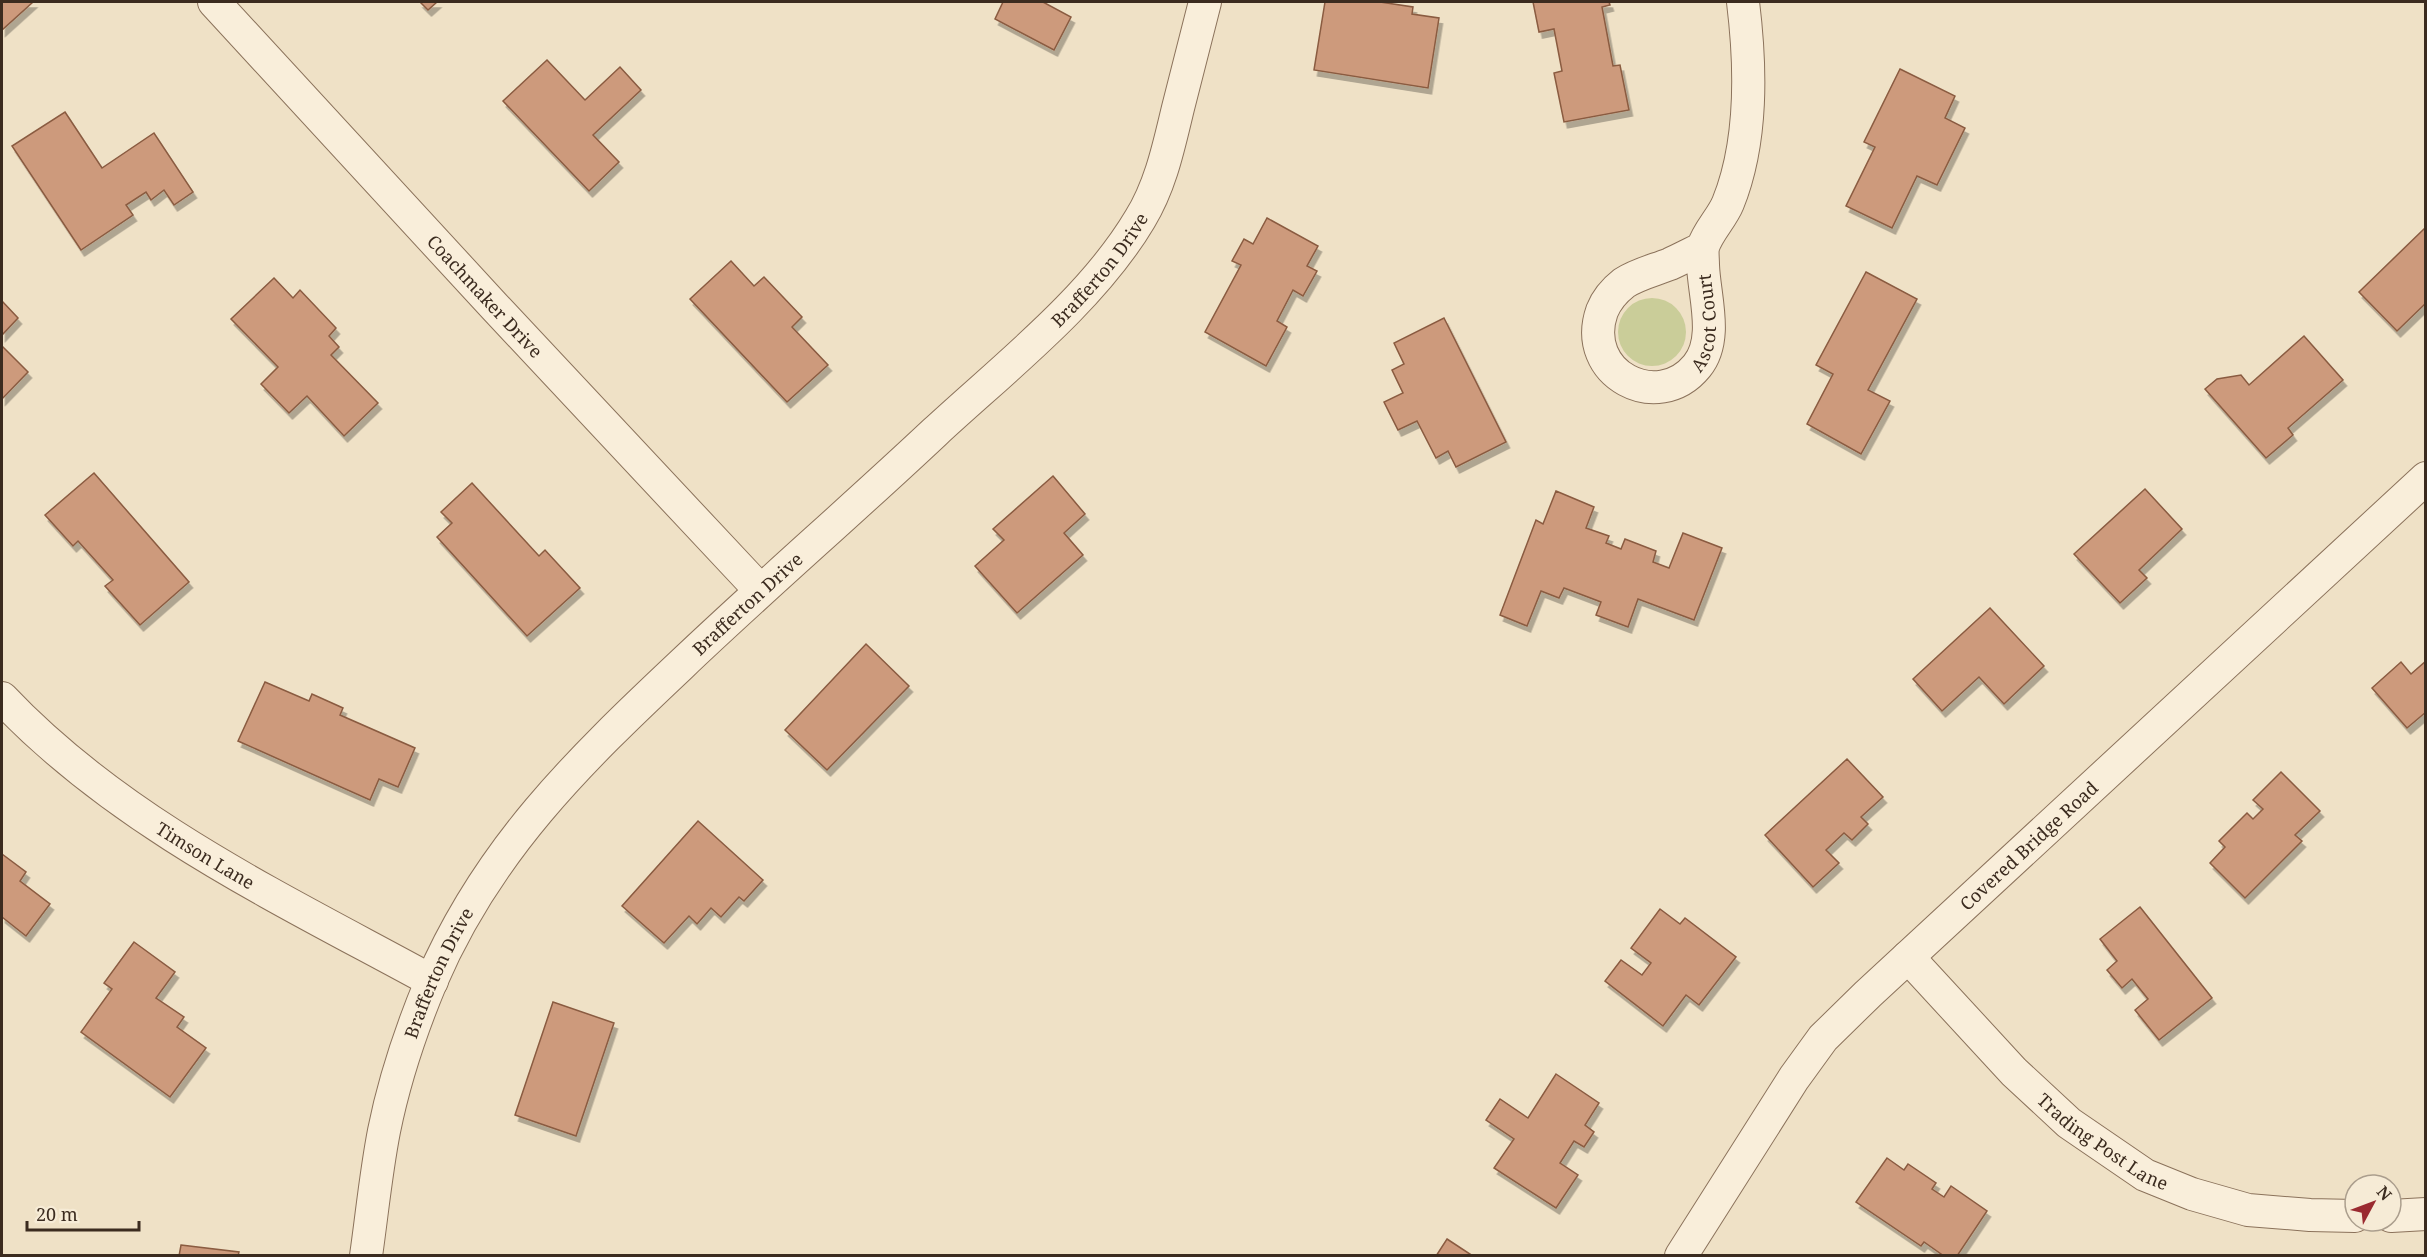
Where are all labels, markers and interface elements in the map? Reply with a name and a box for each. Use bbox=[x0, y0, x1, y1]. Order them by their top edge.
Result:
street label: Brafferton Drive bbox=[1045, 208, 1153, 332]
street label: Coachmaker Drive bbox=[422, 229, 548, 363]
street label: Ascot Court bbox=[1685, 273, 1721, 376]
street label: Brafferton Drive bbox=[687, 547, 807, 660]
street label: Covered Bridge Road bbox=[1954, 776, 2103, 915]
street label: Timson Lane bbox=[152, 816, 259, 894]
street label: Brafferton Drive bbox=[398, 903, 478, 1042]
street label: Trading Post Lane bbox=[2032, 1088, 2172, 1195]
north arrow bbox=[2343, 1173, 2403, 1233]
text: N bbox=[2372, 1181, 2397, 1205]
scale bar bbox=[27, 1194, 140, 1232]
text: 20 m bbox=[36, 1202, 78, 1226]

